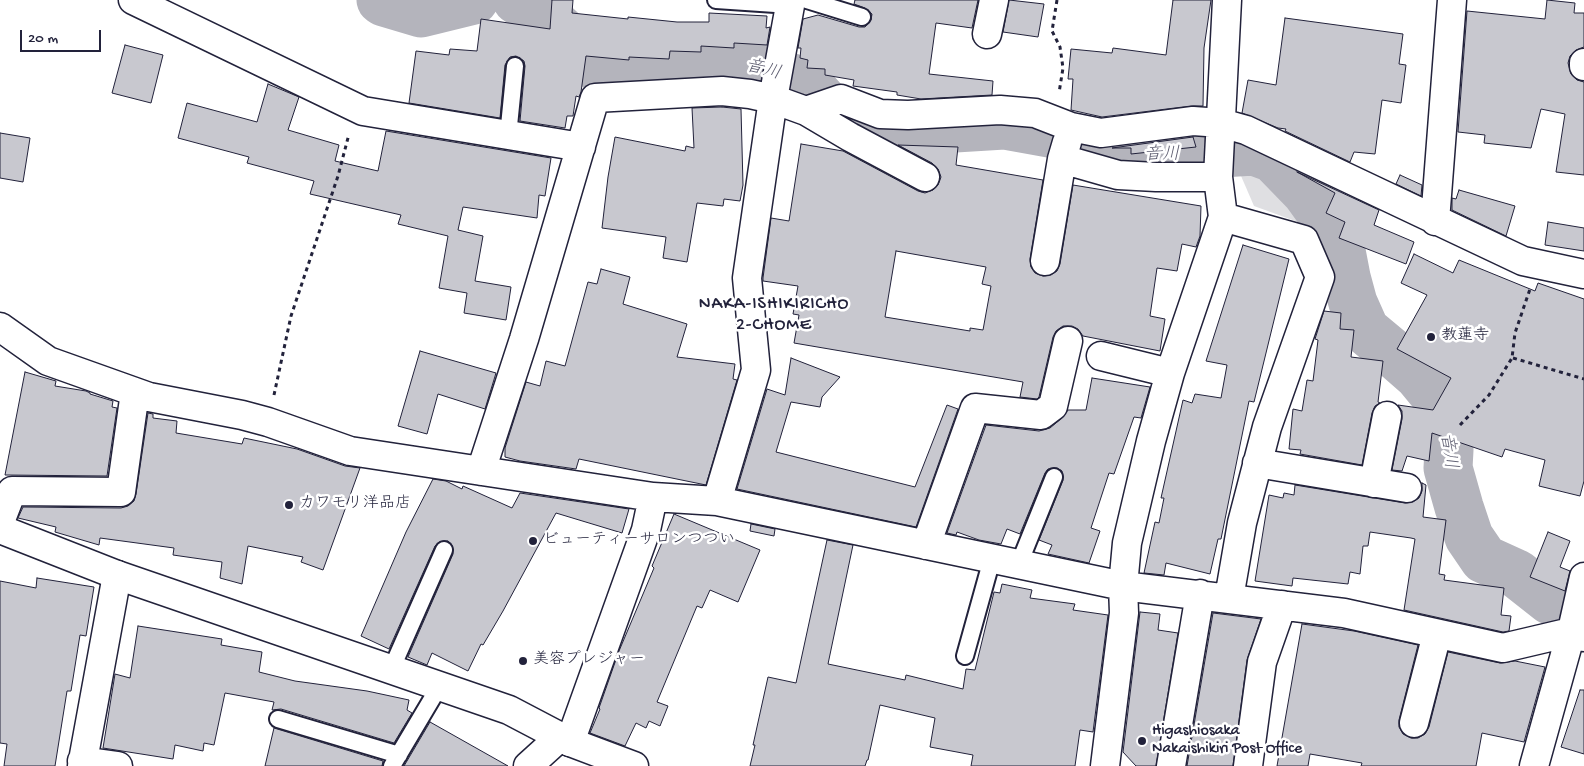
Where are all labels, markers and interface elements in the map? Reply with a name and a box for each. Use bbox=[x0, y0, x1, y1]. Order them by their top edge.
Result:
scale bar bbox=[22, 20, 104, 52]
text: 20 m bbox=[28, 30, 58, 48]
water label: 音川 bbox=[743, 56, 783, 86]
water label: 音川 bbox=[1144, 145, 1180, 167]
district label: NAKA-ISHIKIRICHO 2-CHOME bbox=[697, 294, 851, 336]
place label: 教蓮寺 bbox=[1441, 327, 1489, 347]
marker: 教蓮寺 bbox=[1425, 331, 1437, 343]
water label: 音川 bbox=[1434, 432, 1460, 470]
place label: カワモリ洋品店 bbox=[299, 495, 411, 515]
marker: カワモリ洋品店 bbox=[283, 499, 295, 511]
place label: ビューティーサロンつつい bbox=[543, 531, 735, 551]
marker: ビューティーサロンつつい bbox=[527, 535, 539, 547]
place label: 美容プレジャー bbox=[533, 651, 645, 671]
marker: 美容プレジャー bbox=[517, 655, 529, 667]
place label: Higashiosaka Nakaishikiri Post Office bbox=[1152, 722, 1302, 760]
marker: Higashiosaka Nakaishikiri Post Office bbox=[1136, 735, 1148, 747]

